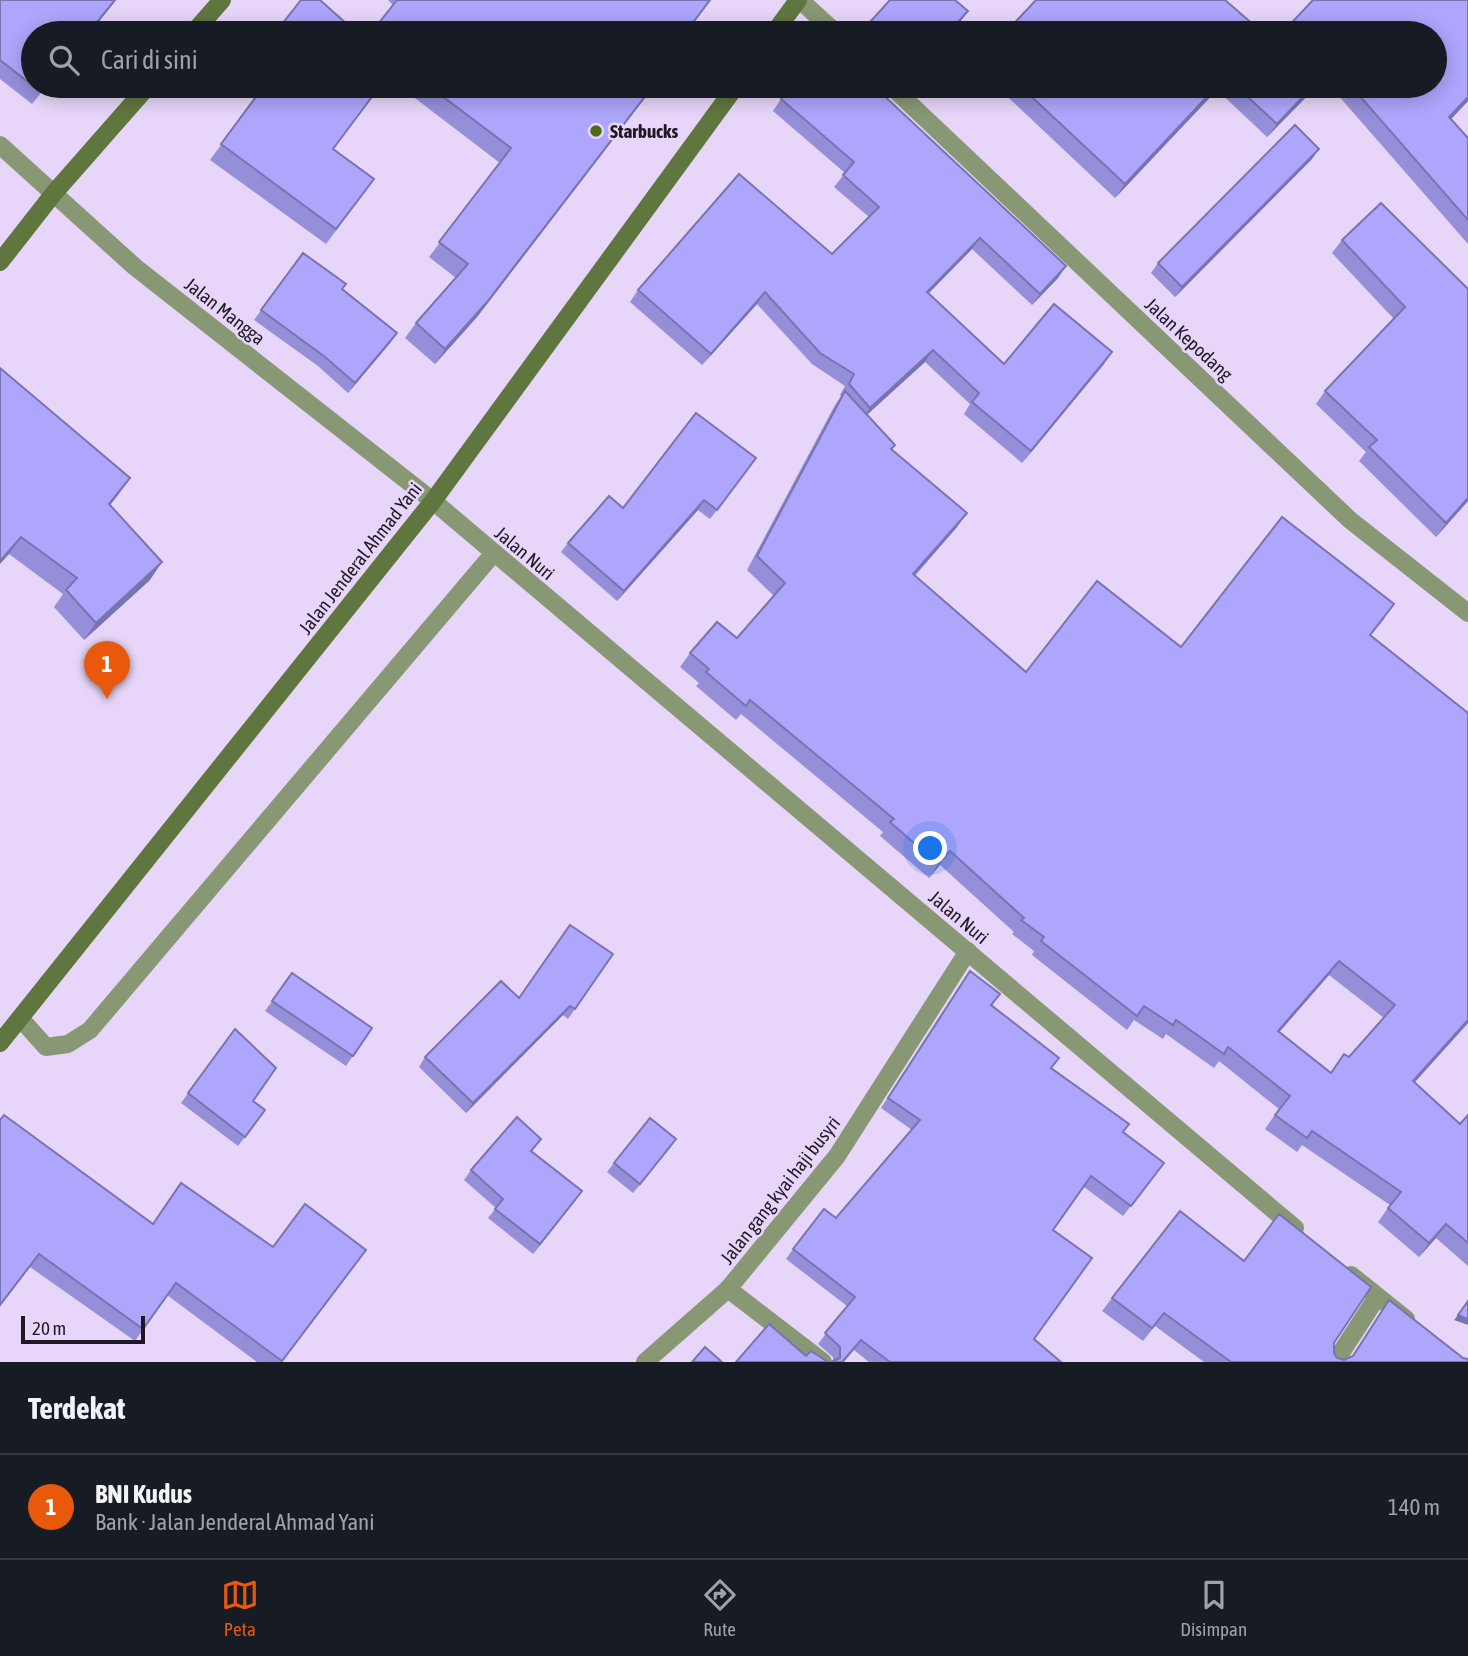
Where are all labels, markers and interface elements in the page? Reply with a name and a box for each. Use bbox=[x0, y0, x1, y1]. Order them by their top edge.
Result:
search box bbox=[21, 21, 1447, 98]
icon: search bbox=[45, 41, 83, 79]
text: Cari di sini bbox=[101, 45, 198, 75]
place label: Starbucks bbox=[610, 120, 678, 142]
marker: Starbucks bbox=[588, 123, 604, 139]
street label: Jalan Mangga bbox=[180, 273, 270, 349]
street label: Jalan Kepodang bbox=[1141, 293, 1238, 386]
street label: Jalan Jenderal Ahmad Yani bbox=[294, 478, 426, 638]
street label: Jalan Nuri bbox=[491, 522, 559, 584]
pin: 1 bbox=[84, 641, 130, 699]
your location bbox=[913, 831, 947, 865]
street label: Jalan Nuri bbox=[925, 886, 993, 948]
street label: Jalan gang kyai haji busyri bbox=[716, 1112, 844, 1268]
scale bar bbox=[21, 1313, 145, 1345]
text: 20 m bbox=[32, 1317, 66, 1339]
text: Terdekat bbox=[28, 1391, 125, 1425]
text: BNI Kudus bbox=[95, 1479, 192, 1509]
text: 1 bbox=[46, 1494, 56, 1520]
text: 140 m bbox=[1388, 1494, 1440, 1520]
text: Bank · Jalan Jenderal Ahmad Yani bbox=[95, 1509, 375, 1535]
tab: Peta bbox=[221, 1576, 259, 1640]
tab: Rute bbox=[701, 1576, 739, 1640]
tab: Disimpan bbox=[1180, 1576, 1247, 1640]

